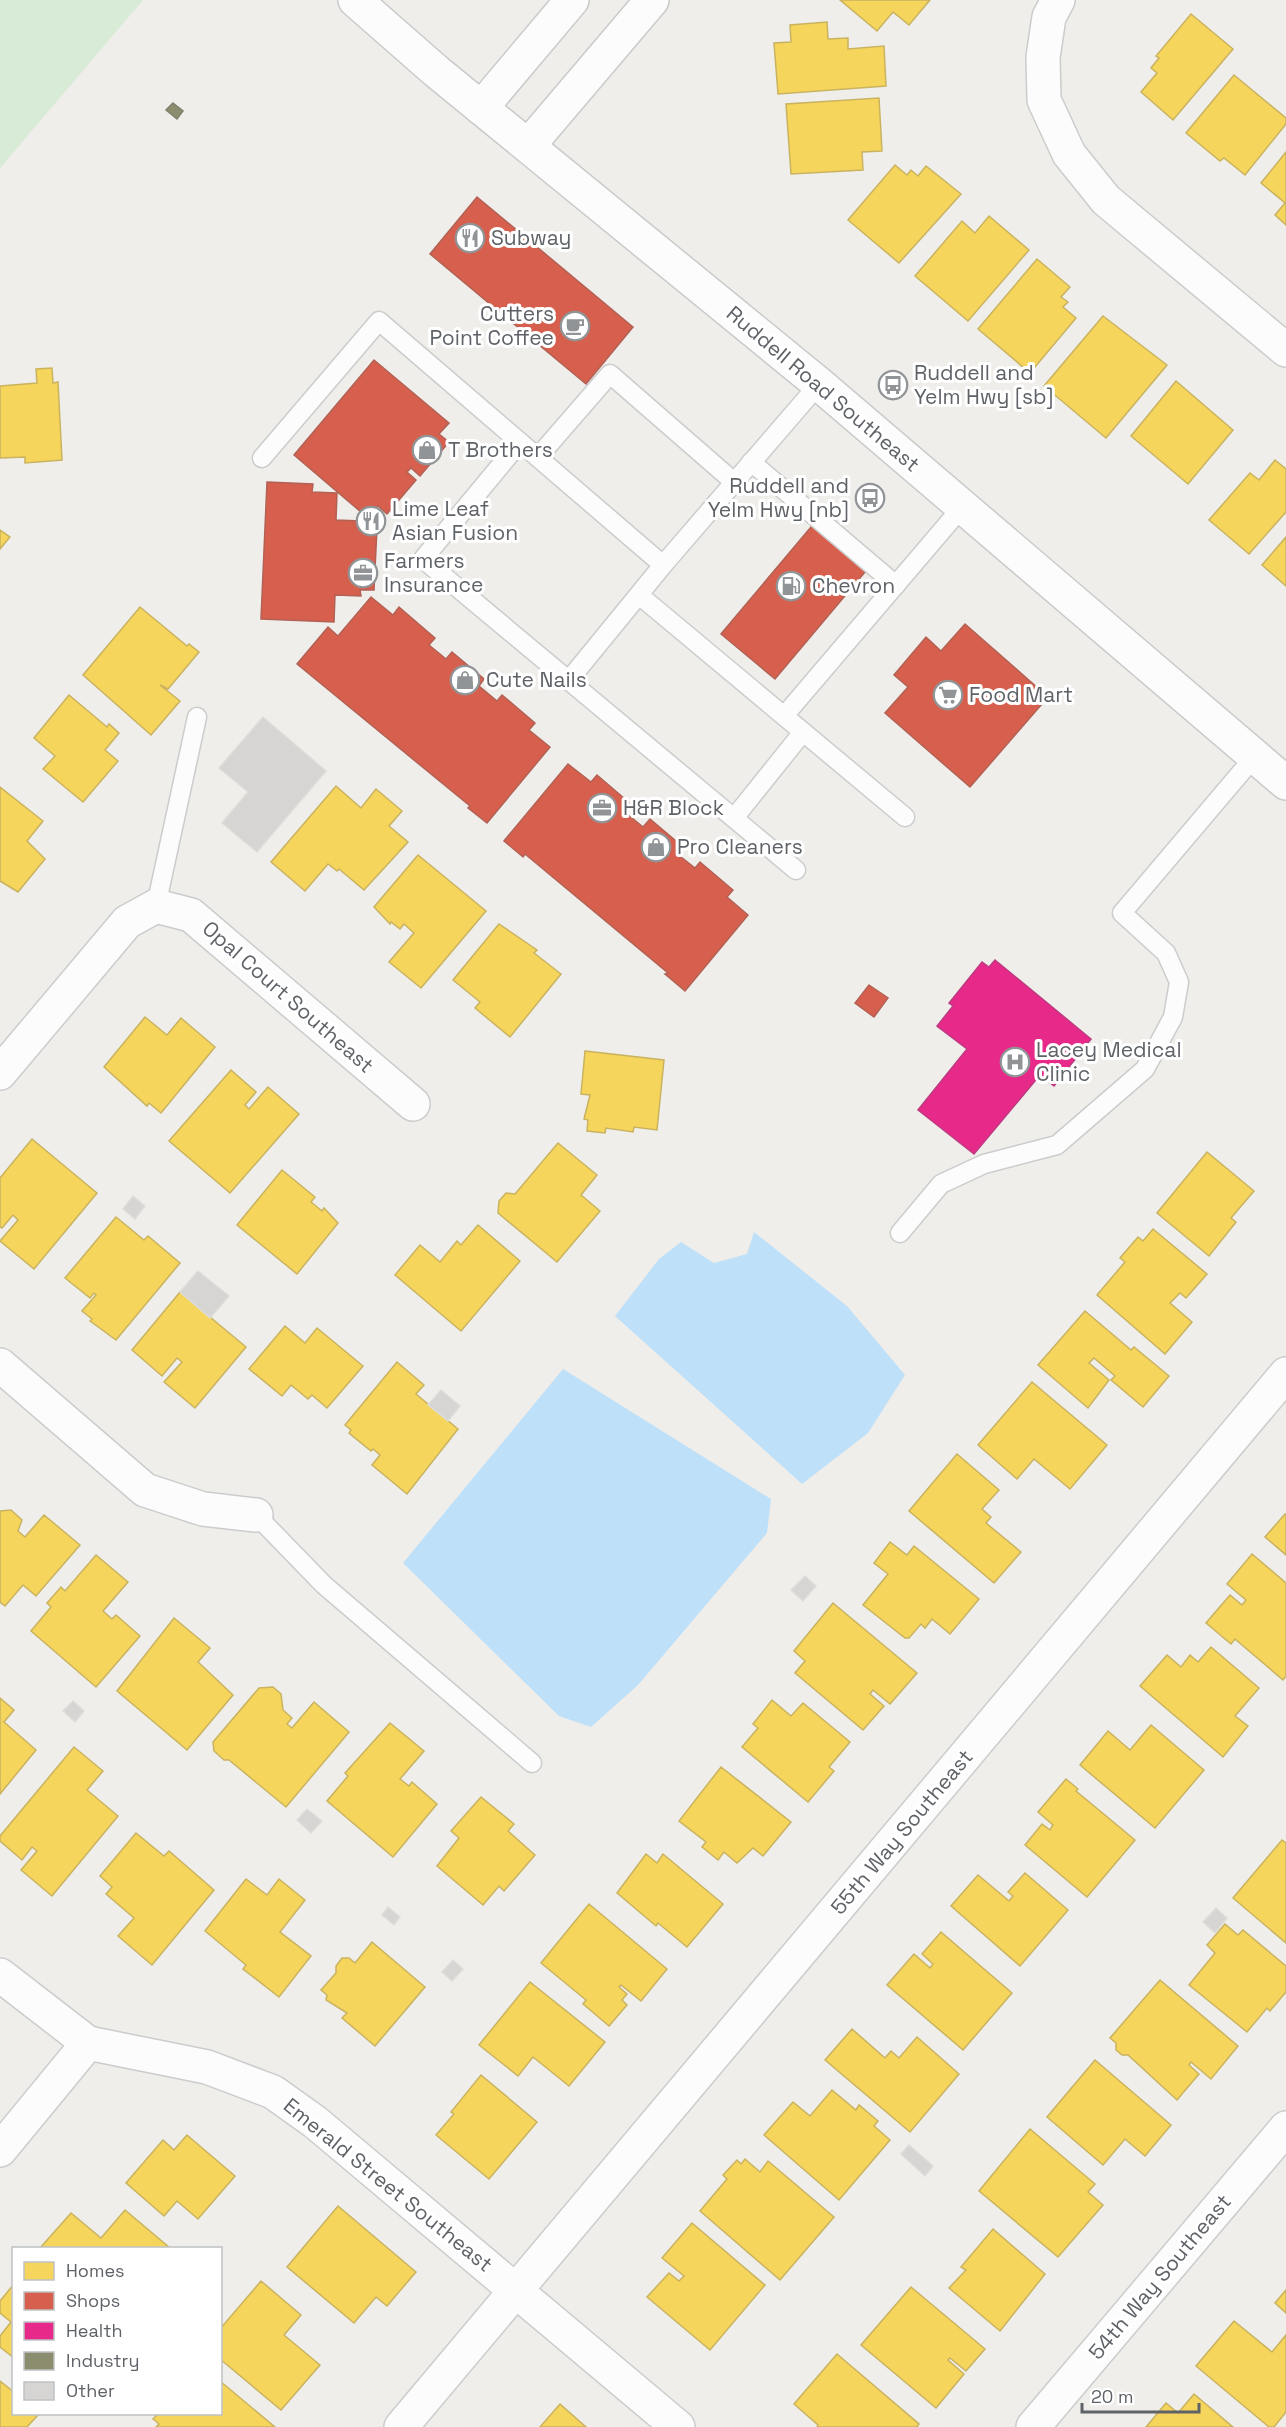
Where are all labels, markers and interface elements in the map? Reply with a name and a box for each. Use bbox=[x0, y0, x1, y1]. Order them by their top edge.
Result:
restaurant icon: Subway bbox=[454, 222, 486, 254]
place label: Subway bbox=[491, 224, 571, 251]
place label: Cutters Point Coffee bbox=[430, 300, 554, 351]
street label: Ruddell Road Southeast bbox=[721, 300, 926, 477]
cafe icon: Cutters Point Coffee bbox=[559, 310, 591, 342]
place label: Ruddell and Yelm Hwy [sb] bbox=[914, 359, 1053, 410]
bus stop icon: Ruddell and Yelm Hwy [sb] bbox=[877, 369, 909, 401]
shop icon: T Brothers bbox=[411, 434, 443, 466]
place label: T Brothers bbox=[448, 436, 553, 463]
place label: Ruddell and Yelm Hwy [nb] bbox=[708, 472, 849, 523]
bus stop icon: Ruddell and Yelm Hwy [nb] bbox=[854, 482, 886, 514]
place label: Lime Leaf Asian Fusion bbox=[392, 495, 518, 546]
restaurant icon: Lime Leaf Asian Fusion bbox=[355, 505, 387, 537]
place label: Farmers Insurance bbox=[384, 547, 483, 598]
office icon: Farmers Insurance bbox=[347, 557, 379, 589]
fuel station icon: Chevron bbox=[775, 570, 807, 602]
place label: Chevron bbox=[812, 572, 895, 599]
shop icon: Cute Nails bbox=[449, 664, 481, 696]
place label: Cute Nails bbox=[486, 666, 587, 693]
supermarket icon: Food Mart bbox=[932, 679, 964, 711]
place label: Food Mart bbox=[969, 681, 1073, 708]
office icon: H&R Block bbox=[586, 792, 618, 824]
place label: H&R Block bbox=[623, 794, 724, 821]
shop icon: Pro Cleaners bbox=[640, 831, 672, 863]
place label: Pro Cleaners bbox=[677, 833, 803, 860]
street label: Opal Court Southeast bbox=[197, 915, 380, 1079]
place label: Lacey Medical Clinic bbox=[1036, 1036, 1182, 1087]
hospital icon: Lacey Medical Clinic bbox=[999, 1046, 1031, 1078]
street label: 55th Way Southeast bbox=[825, 1744, 979, 1920]
street label: Emerald Street Southeast bbox=[278, 2092, 499, 2277]
street label: 54th Way Southeast bbox=[1082, 2188, 1237, 2365]
legend bbox=[12, 2247, 222, 2415]
text: Homes bbox=[66, 2259, 125, 2282]
text: Shops bbox=[66, 2289, 120, 2312]
text: Health bbox=[66, 2319, 123, 2342]
text: Industry bbox=[66, 2349, 139, 2372]
scale bar bbox=[1082, 2376, 1199, 2414]
text: Other bbox=[66, 2379, 115, 2402]
text: 20 m bbox=[1091, 2385, 1134, 2408]

